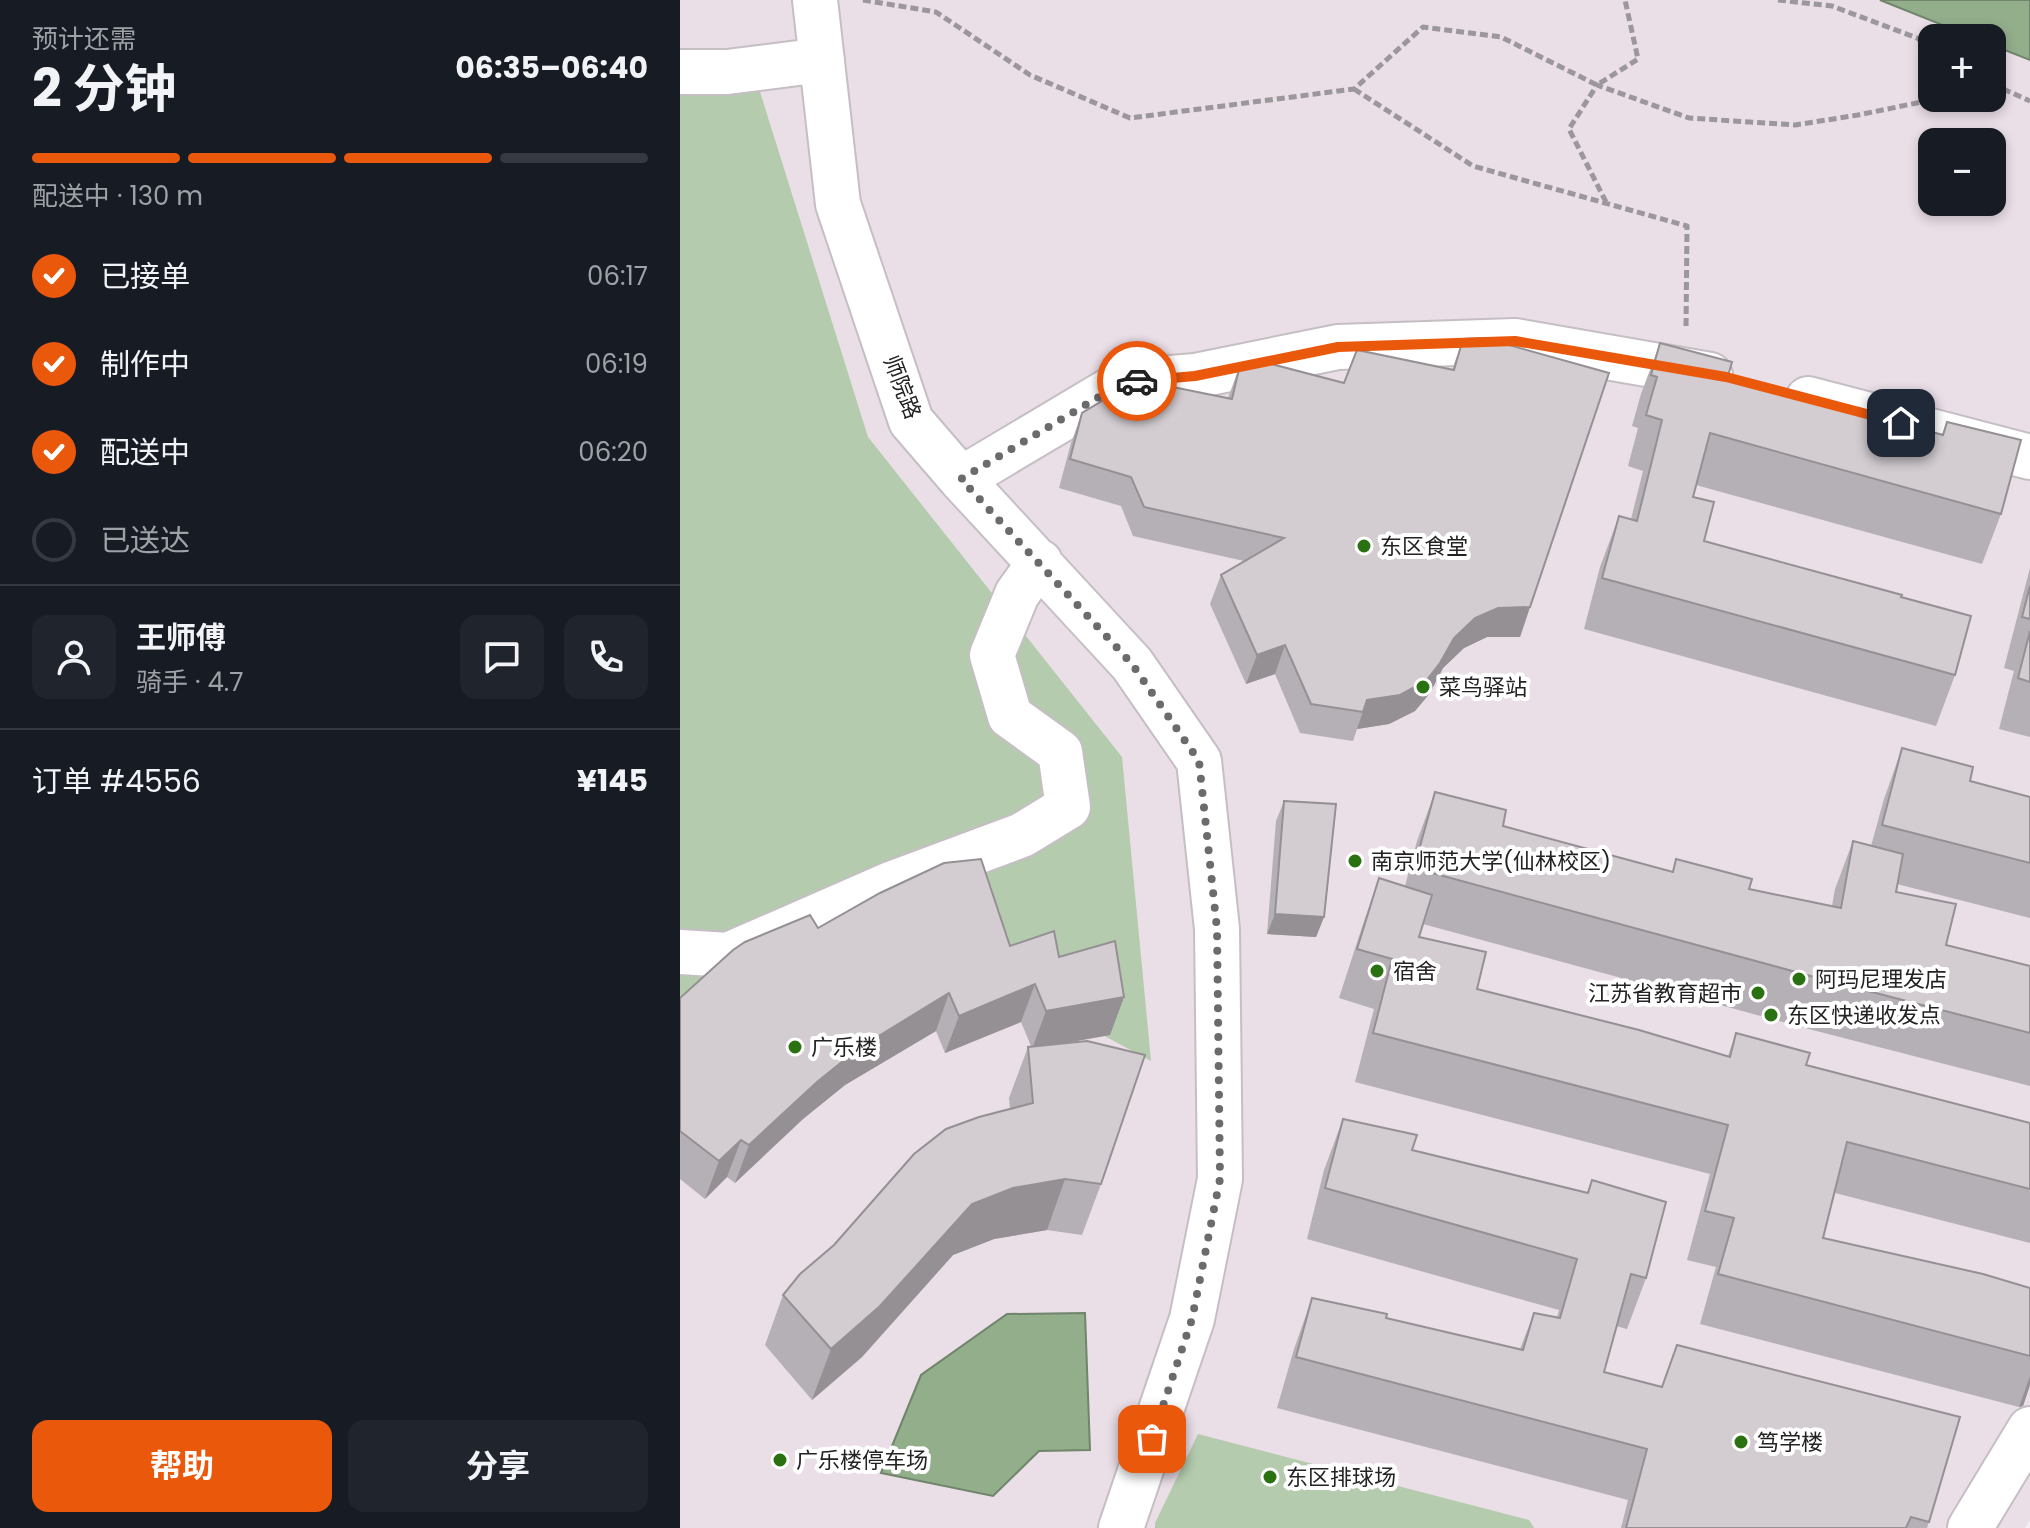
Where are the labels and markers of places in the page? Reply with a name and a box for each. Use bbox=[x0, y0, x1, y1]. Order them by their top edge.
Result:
pin bbox=[1867, 389, 1935, 457]
place label: 东区食堂 bbox=[1380, 531, 1468, 562]
marker: 东区食堂 bbox=[1355, 537, 1373, 555]
place label: 菜鸟驿站 bbox=[1439, 672, 1527, 703]
marker: 菜鸟驿站 bbox=[1414, 678, 1432, 696]
place label: 南京师范大学(仙林校区) bbox=[1371, 846, 1611, 877]
marker: 南京师范大学(仙林校区) bbox=[1346, 852, 1364, 870]
place label: 宿舍 bbox=[1393, 956, 1437, 987]
marker: 宿舍 bbox=[1368, 962, 1386, 980]
place label: 阿玛尼理发店 bbox=[1815, 964, 1947, 995]
marker: 阿玛尼理发店 bbox=[1790, 970, 1808, 988]
place label: 江苏省教育超市 bbox=[1588, 978, 1742, 1009]
marker: 江苏省教育超市 bbox=[1749, 984, 1767, 1002]
place label: 东区快递收发点 bbox=[1787, 1000, 1941, 1031]
marker: 东区快递收发点 bbox=[1762, 1006, 1780, 1024]
place label: 广乐楼 bbox=[811, 1032, 877, 1063]
marker: 广乐楼 bbox=[786, 1038, 804, 1056]
pin bbox=[1118, 1405, 1186, 1473]
place label: 笃学楼 bbox=[1757, 1427, 1823, 1458]
marker: 笃学楼 bbox=[1732, 1433, 1750, 1451]
place label: 广乐楼停车场 bbox=[796, 1445, 928, 1476]
marker: 广乐楼停车场 bbox=[771, 1451, 789, 1469]
place label: 东区排球场 bbox=[1286, 1462, 1396, 1493]
marker: 东区排球场 bbox=[1261, 1468, 1279, 1486]

